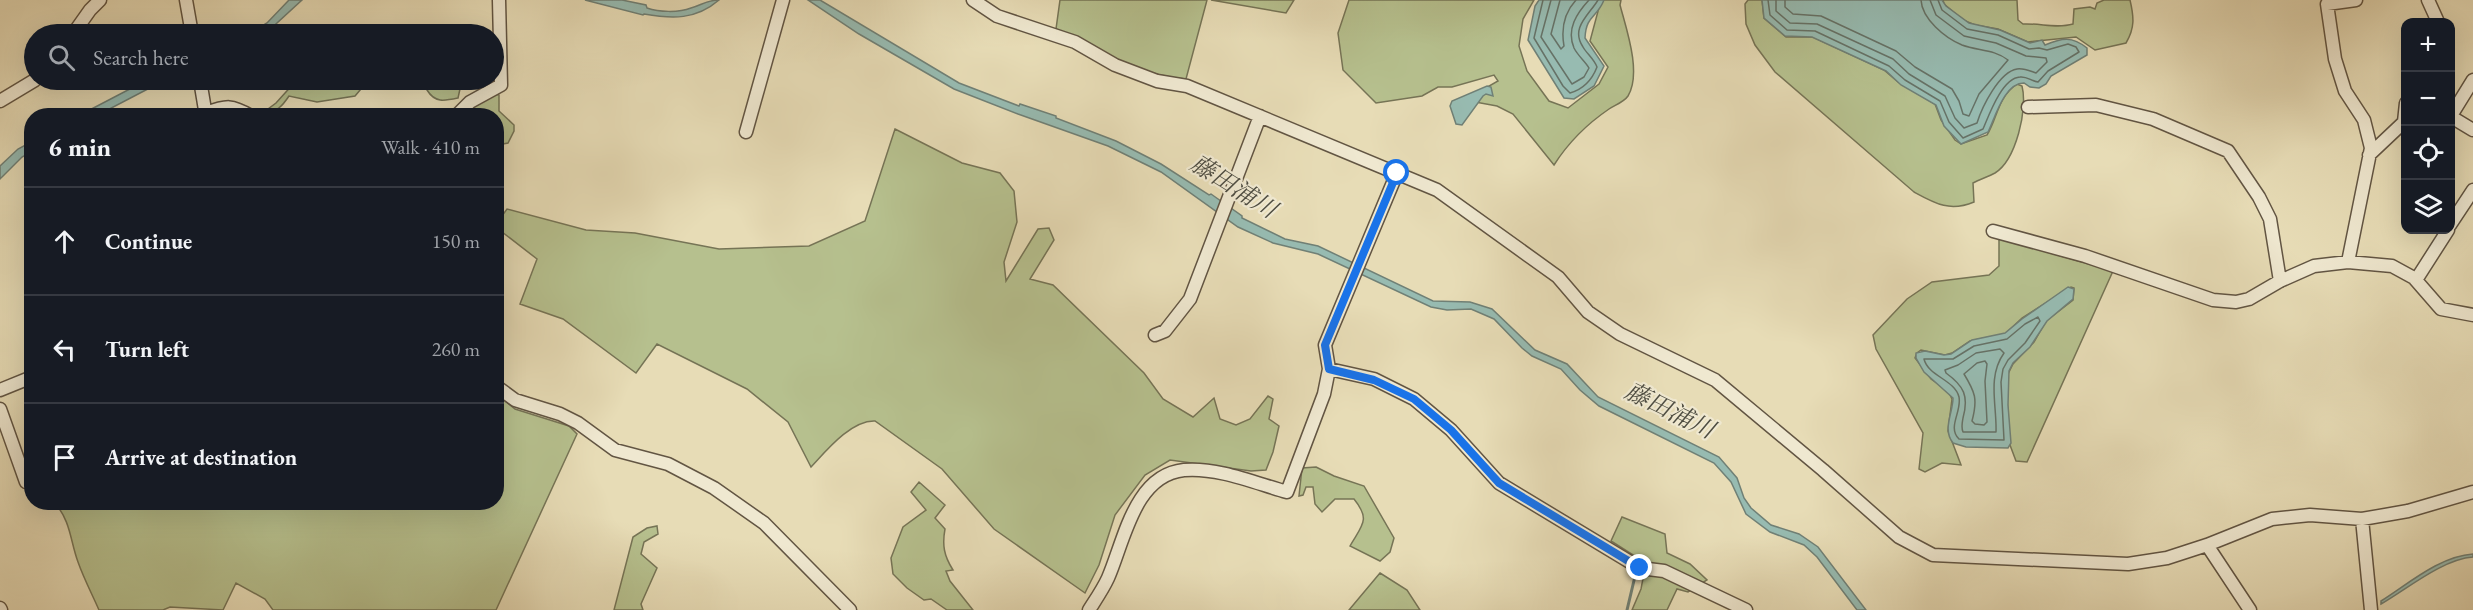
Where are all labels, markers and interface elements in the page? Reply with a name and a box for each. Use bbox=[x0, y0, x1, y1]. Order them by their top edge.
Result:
map controls bbox=[2401, 18, 2455, 234]
button: + bbox=[2401, 18, 2455, 72]
search box bbox=[24, 24, 504, 90]
icon: search bbox=[45, 41, 78, 74]
text: Search here bbox=[93, 43, 188, 72]
button: − bbox=[2401, 72, 2455, 126]
button: locate bbox=[2401, 126, 2455, 180]
text: 6 min bbox=[48, 130, 111, 164]
text: Walk · 410 m bbox=[381, 134, 480, 160]
water label: 藤田浦川 bbox=[1185, 147, 1285, 226]
route start bbox=[1383, 159, 1409, 185]
button: layers bbox=[2401, 180, 2455, 234]
icon: ahead bbox=[48, 225, 81, 258]
text: Continue bbox=[105, 227, 192, 256]
text: 150 m bbox=[432, 228, 480, 254]
icon: left bbox=[48, 333, 81, 366]
text: Turn left bbox=[105, 335, 189, 364]
text: 260 m bbox=[432, 336, 480, 362]
water label: 藤田浦川 bbox=[1620, 375, 1723, 446]
icon: arrive bbox=[48, 441, 81, 474]
text: Arrive at destination bbox=[105, 443, 297, 472]
route end bbox=[1626, 554, 1652, 580]

